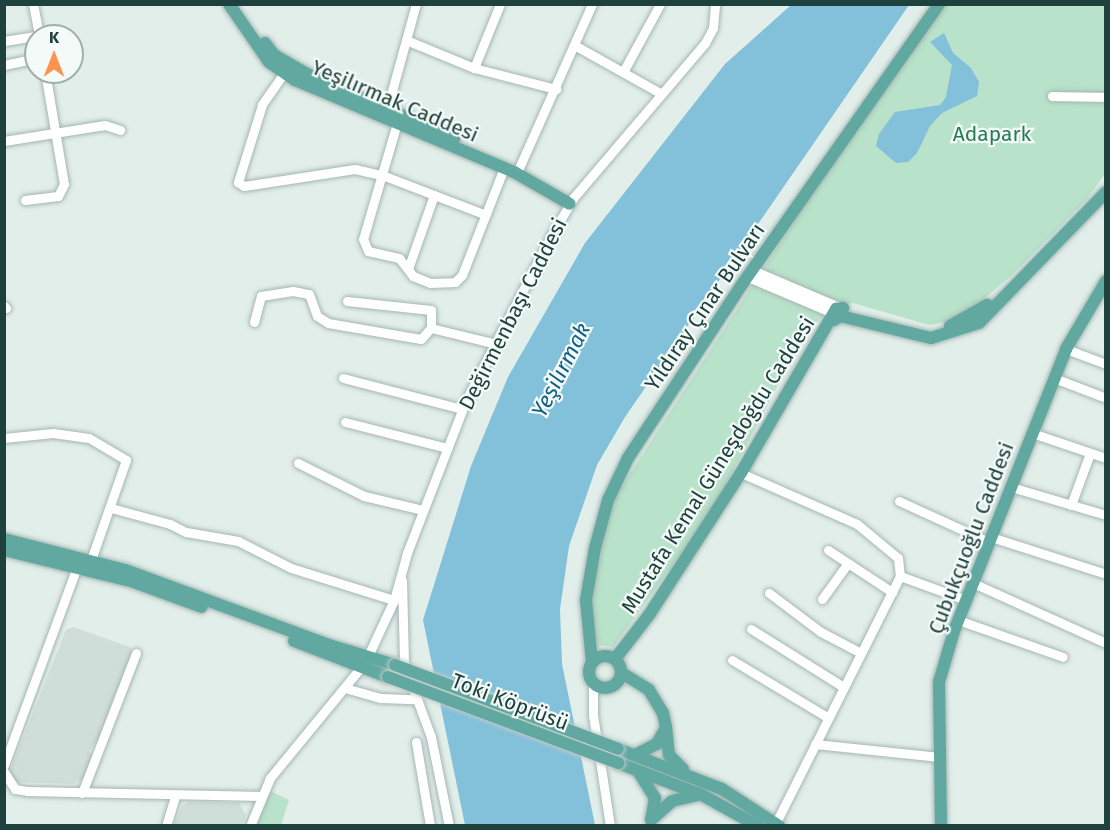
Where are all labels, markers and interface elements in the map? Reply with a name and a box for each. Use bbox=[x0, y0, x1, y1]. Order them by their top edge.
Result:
north arrow bbox=[24, 24, 84, 84]
text: K bbox=[49, 28, 59, 47]
street label: Yeşilırmak Caddesi bbox=[308, 54, 482, 148]
park label: Adapark bbox=[953, 121, 1031, 147]
street label: Değirmenbaşı Caddesi bbox=[454, 214, 572, 414]
street label: Yıldıray Çınar Bulvarı bbox=[640, 219, 770, 395]
street label: Mustafa Kemal Güneşdoğdu Caddesi bbox=[616, 312, 820, 618]
water label: Yeşilırmak bbox=[526, 318, 596, 422]
street label: Çubukçuoğlu Caddesi bbox=[923, 439, 1019, 637]
street label: Toki Köprüsü bbox=[448, 668, 572, 736]

